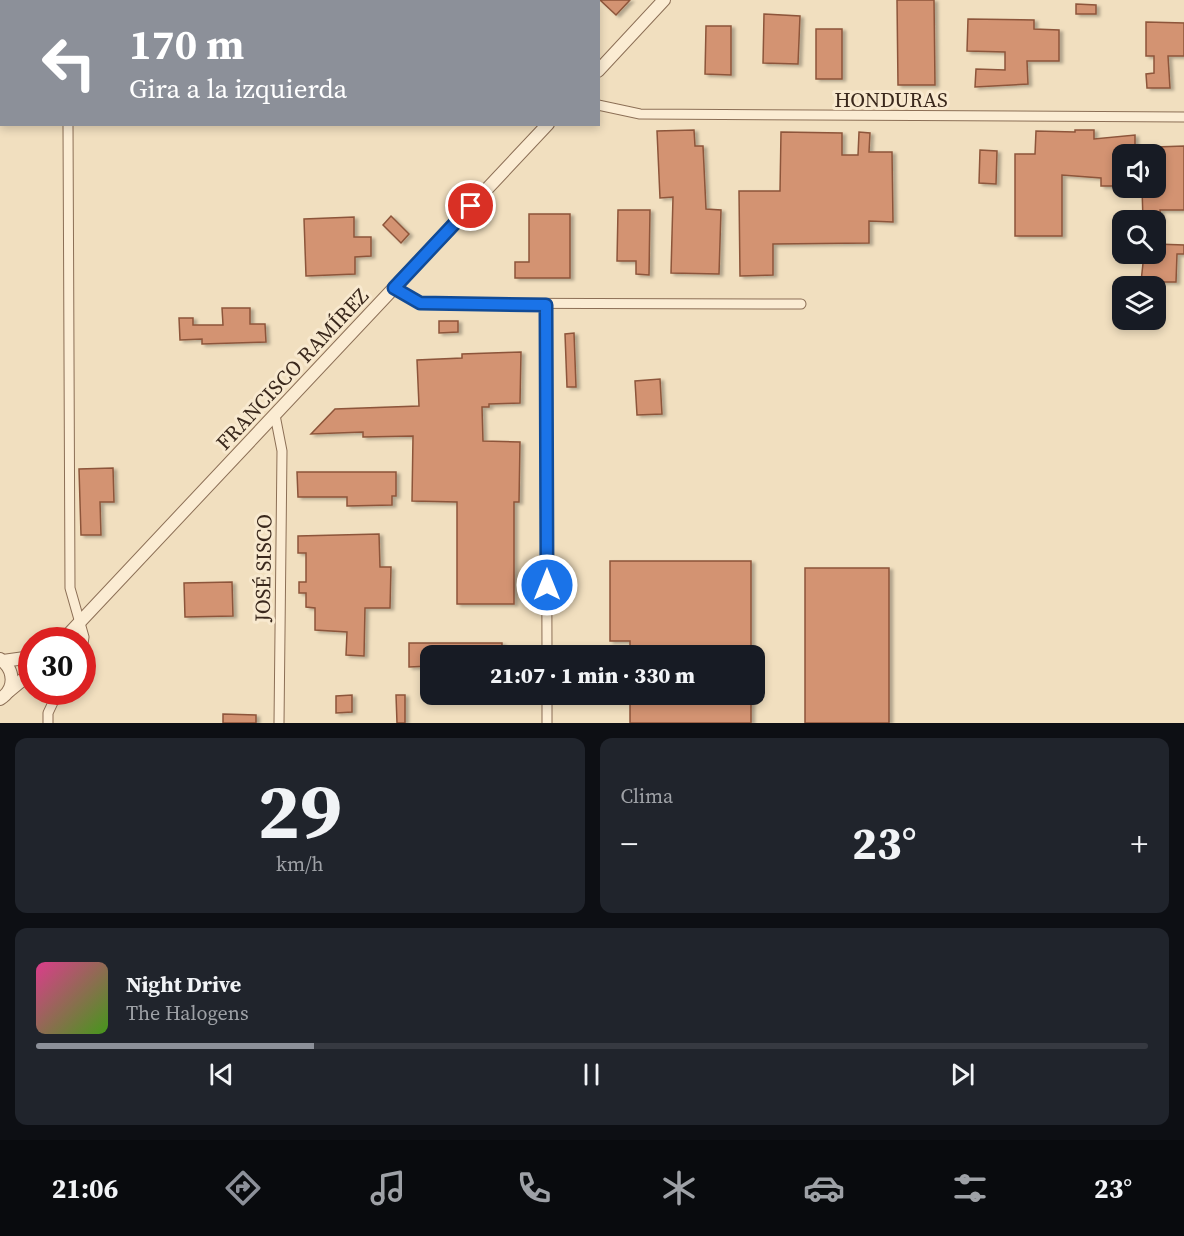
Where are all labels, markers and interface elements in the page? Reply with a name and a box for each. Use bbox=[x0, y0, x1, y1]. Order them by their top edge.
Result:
text: 170 m bbox=[129, 15, 244, 73]
icon: left bbox=[30, 24, 108, 102]
text: Gira a la izquierda bbox=[129, 70, 347, 107]
street label: HONDURAS bbox=[834, 85, 948, 114]
map controls bbox=[1112, 144, 1166, 330]
button: sound bbox=[1112, 144, 1166, 198]
pin bbox=[445, 180, 496, 231]
icon: arrive bbox=[454, 189, 487, 222]
button: search bbox=[1112, 210, 1166, 264]
button: layers bbox=[1112, 276, 1166, 330]
street label: FRANCISCO RAMÍREZ bbox=[209, 281, 375, 456]
street label: JOSÉ SISCO bbox=[248, 514, 278, 623]
position arrow bbox=[515, 553, 579, 617]
speed limit sign: 30 bbox=[18, 627, 96, 705]
text: 21:07 · 1 min · 330 m bbox=[490, 660, 695, 690]
text: 29 bbox=[257, 757, 342, 864]
text: Clima bbox=[621, 782, 673, 810]
text: 23° bbox=[852, 812, 916, 874]
text: − bbox=[621, 821, 638, 866]
text: + bbox=[1130, 821, 1148, 866]
text: km/h bbox=[276, 850, 324, 878]
text: Night Drive bbox=[126, 969, 241, 999]
text: The Halogens bbox=[126, 999, 249, 1027]
icon: previous bbox=[205, 1058, 238, 1091]
icon: pause bbox=[575, 1058, 608, 1091]
icon: next bbox=[946, 1058, 979, 1091]
icon: directions bbox=[222, 1167, 264, 1209]
icon: music bbox=[367, 1167, 409, 1209]
icon: phone bbox=[513, 1167, 555, 1209]
icon: climate bbox=[658, 1167, 700, 1209]
icon: car bbox=[803, 1167, 845, 1209]
icon: filters bbox=[949, 1167, 991, 1209]
text: 21:06 bbox=[52, 1170, 118, 1207]
text: 23° bbox=[1094, 1170, 1132, 1207]

